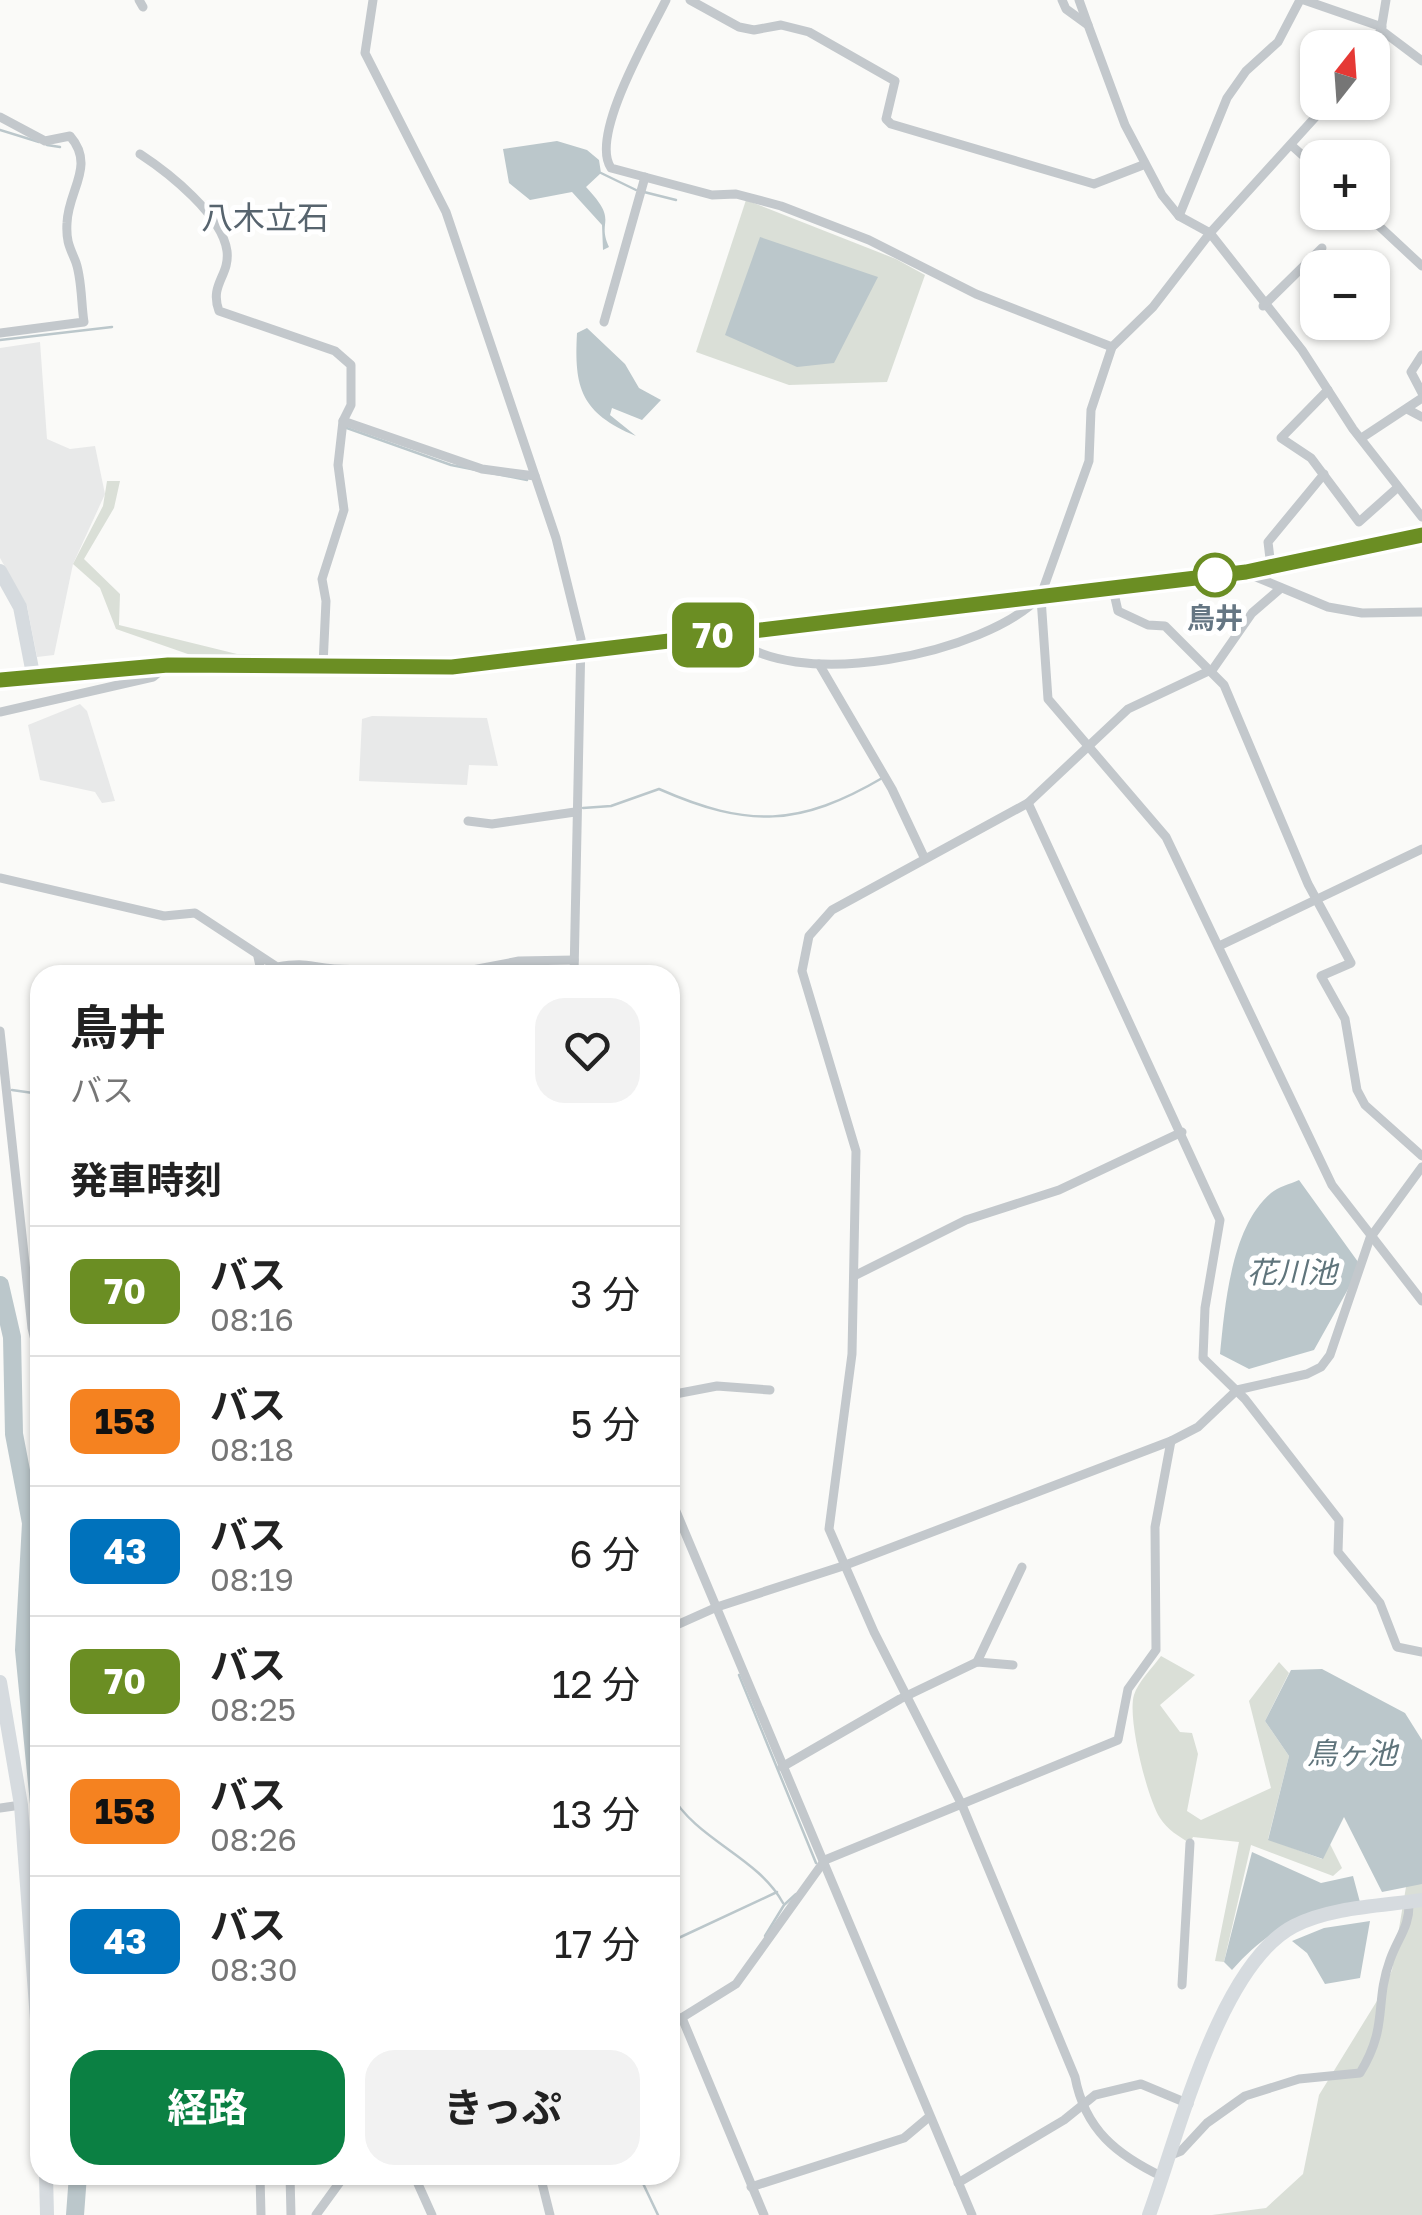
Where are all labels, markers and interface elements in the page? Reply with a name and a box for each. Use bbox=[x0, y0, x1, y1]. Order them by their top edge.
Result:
north arrow bbox=[1300, 30, 1390, 120]
map controls bbox=[1300, 30, 1390, 340]
button: + bbox=[1300, 140, 1390, 230]
district label: 八木立石 bbox=[201, 198, 329, 236]
button: − bbox=[1300, 250, 1390, 340]
marker: 鳥井 bbox=[1194, 554, 1236, 596]
place label: 鳥井 bbox=[1187, 601, 1243, 634]
line badge: 70 bbox=[668, 602, 758, 668]
text: 70 bbox=[692, 614, 734, 656]
text: 鳥井 bbox=[70, 998, 166, 1056]
button: heart bbox=[535, 998, 640, 1103]
text: バス bbox=[70, 1071, 134, 1109]
text: 発車時刻 bbox=[70, 1157, 222, 1202]
text: バス bbox=[210, 1252, 286, 1297]
water label: 花川池 bbox=[1247, 1254, 1340, 1290]
text: 70 bbox=[104, 1270, 146, 1312]
text: 3 分 bbox=[570, 1271, 640, 1316]
text: 08:16 bbox=[210, 1300, 294, 1338]
text: バス bbox=[210, 1382, 286, 1427]
text: 153 bbox=[95, 1400, 155, 1442]
text: 5 分 bbox=[570, 1401, 640, 1446]
text: 08:18 bbox=[210, 1430, 294, 1468]
text: バス bbox=[210, 1512, 286, 1557]
text: 43 bbox=[103, 1530, 147, 1572]
text: 6 分 bbox=[570, 1531, 640, 1576]
text: 08:19 bbox=[210, 1560, 294, 1598]
text: バス bbox=[210, 1642, 286, 1687]
text: 70 bbox=[104, 1660, 146, 1702]
text: 12 分 bbox=[552, 1661, 640, 1706]
text: 08:25 bbox=[210, 1690, 296, 1728]
water label: 鳥ヶ池 bbox=[1307, 1735, 1400, 1771]
text: バス bbox=[210, 1772, 286, 1817]
text: 153 bbox=[95, 1790, 155, 1832]
text: 13 分 bbox=[552, 1791, 640, 1836]
text: 08:26 bbox=[210, 1820, 297, 1858]
text: バス bbox=[210, 1902, 286, 1947]
text: 43 bbox=[103, 1920, 147, 1962]
text: 17 分 bbox=[554, 1921, 640, 1966]
text: 08:30 bbox=[210, 1950, 298, 1988]
button: 経路 bbox=[70, 2050, 345, 2165]
button: きっぷ bbox=[365, 2050, 640, 2165]

